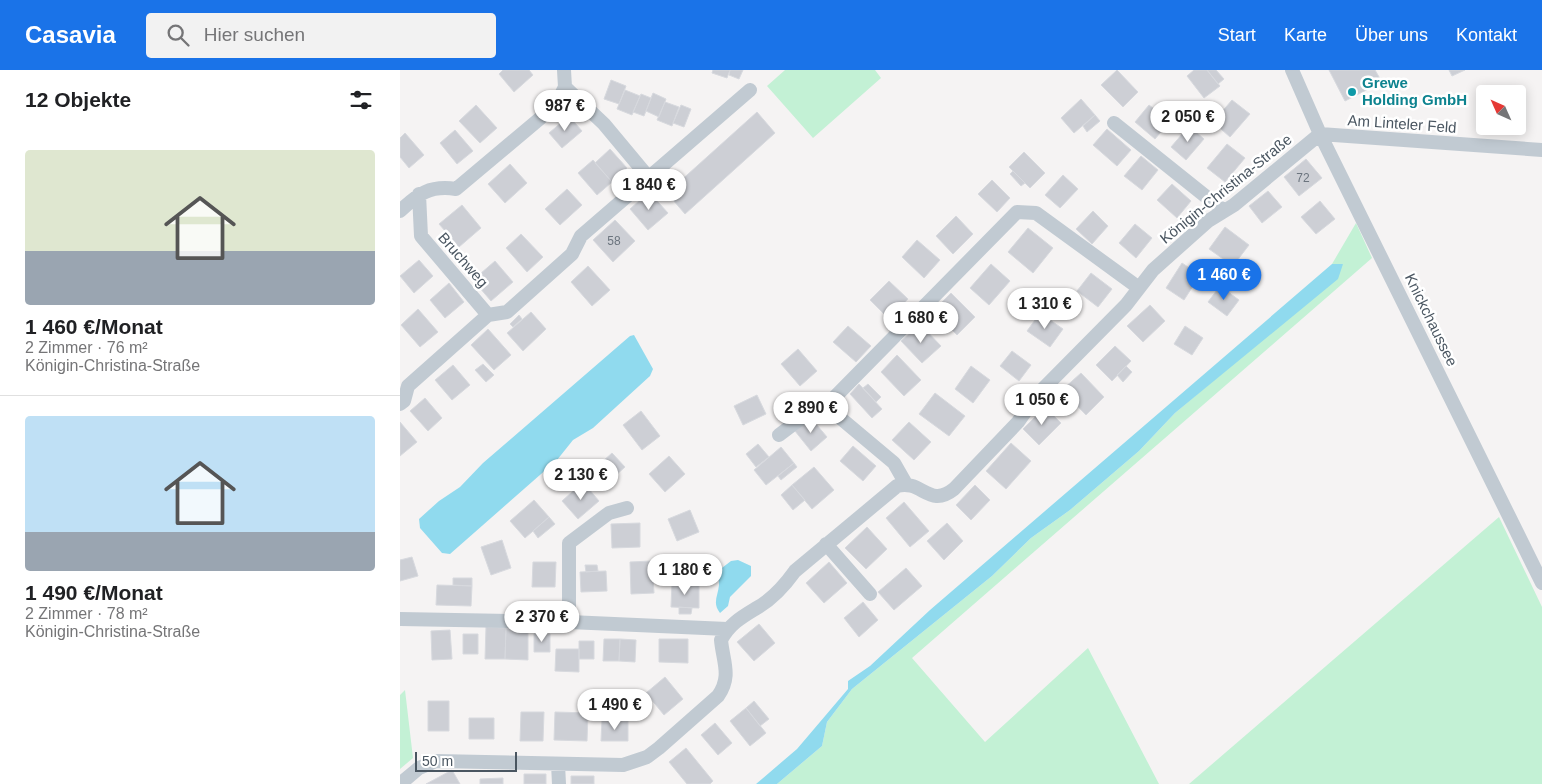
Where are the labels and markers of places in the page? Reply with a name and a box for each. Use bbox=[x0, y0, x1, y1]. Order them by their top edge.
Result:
place label: Grewe Holding GmbH bbox=[1362, 74, 1467, 108]
marker: Grewe Holding GmbH bbox=[1346, 86, 1358, 98]
pin: 987 € bbox=[530, 90, 600, 132]
pin: 2 050 € bbox=[1142, 100, 1234, 143]
pin: 1 840 € bbox=[603, 168, 695, 211]
pin: 1 460 € bbox=[1178, 258, 1270, 301]
pin: 1 310 € bbox=[999, 288, 1091, 330]
pin: 1 680 € bbox=[875, 302, 967, 344]
pin: 1 050 € bbox=[996, 384, 1088, 426]
pin: 2 890 € bbox=[765, 392, 857, 434]
pin: 2 130 € bbox=[535, 458, 627, 501]
pin: 1 180 € bbox=[639, 554, 731, 596]
pin: 2 370 € bbox=[496, 600, 588, 643]
pin: 1 490 € bbox=[569, 688, 661, 731]

